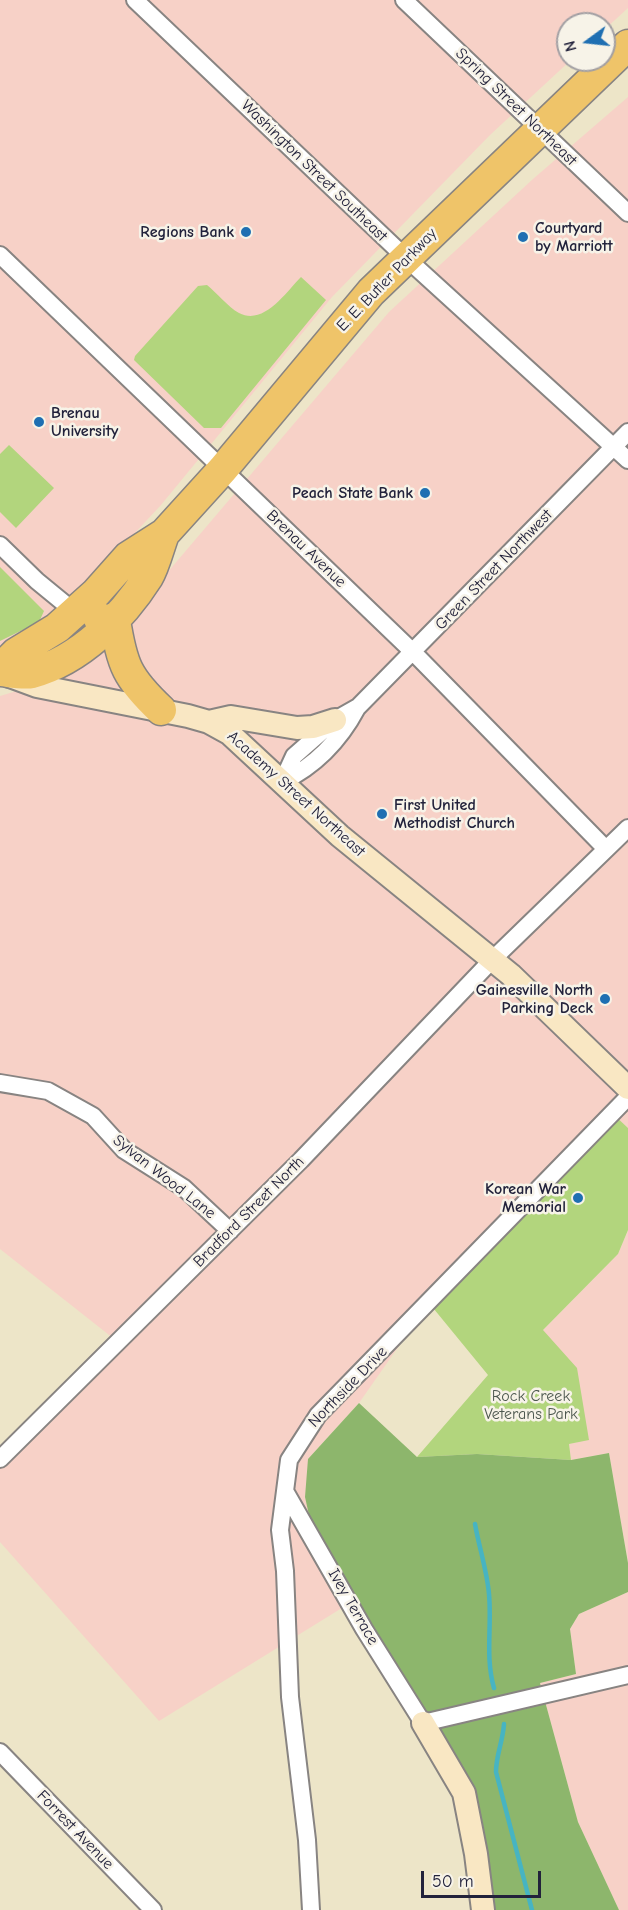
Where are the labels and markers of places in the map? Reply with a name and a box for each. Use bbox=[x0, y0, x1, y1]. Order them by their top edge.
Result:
place label: Courtyard by Marriott bbox=[535, 218, 613, 256]
place label: Regions Bank bbox=[140, 222, 234, 242]
marker: Regions Bank bbox=[239, 225, 253, 239]
marker: Courtyard by Marriott bbox=[516, 230, 530, 244]
place label: Brenau University bbox=[51, 403, 118, 441]
marker: Brenau University bbox=[32, 415, 46, 429]
place label: Peach State Bank bbox=[292, 483, 413, 503]
marker: Peach State Bank bbox=[418, 486, 432, 500]
place label: First United Methodist Church bbox=[394, 795, 515, 833]
marker: First United Methodist Church bbox=[375, 807, 389, 821]
place label: Gainesville North Parking Deck bbox=[476, 980, 593, 1018]
marker: Gainesville North Parking Deck bbox=[598, 992, 612, 1006]
place label: Korean War Memorial bbox=[485, 1179, 566, 1217]
marker: Korean War Memorial bbox=[571, 1191, 585, 1205]

